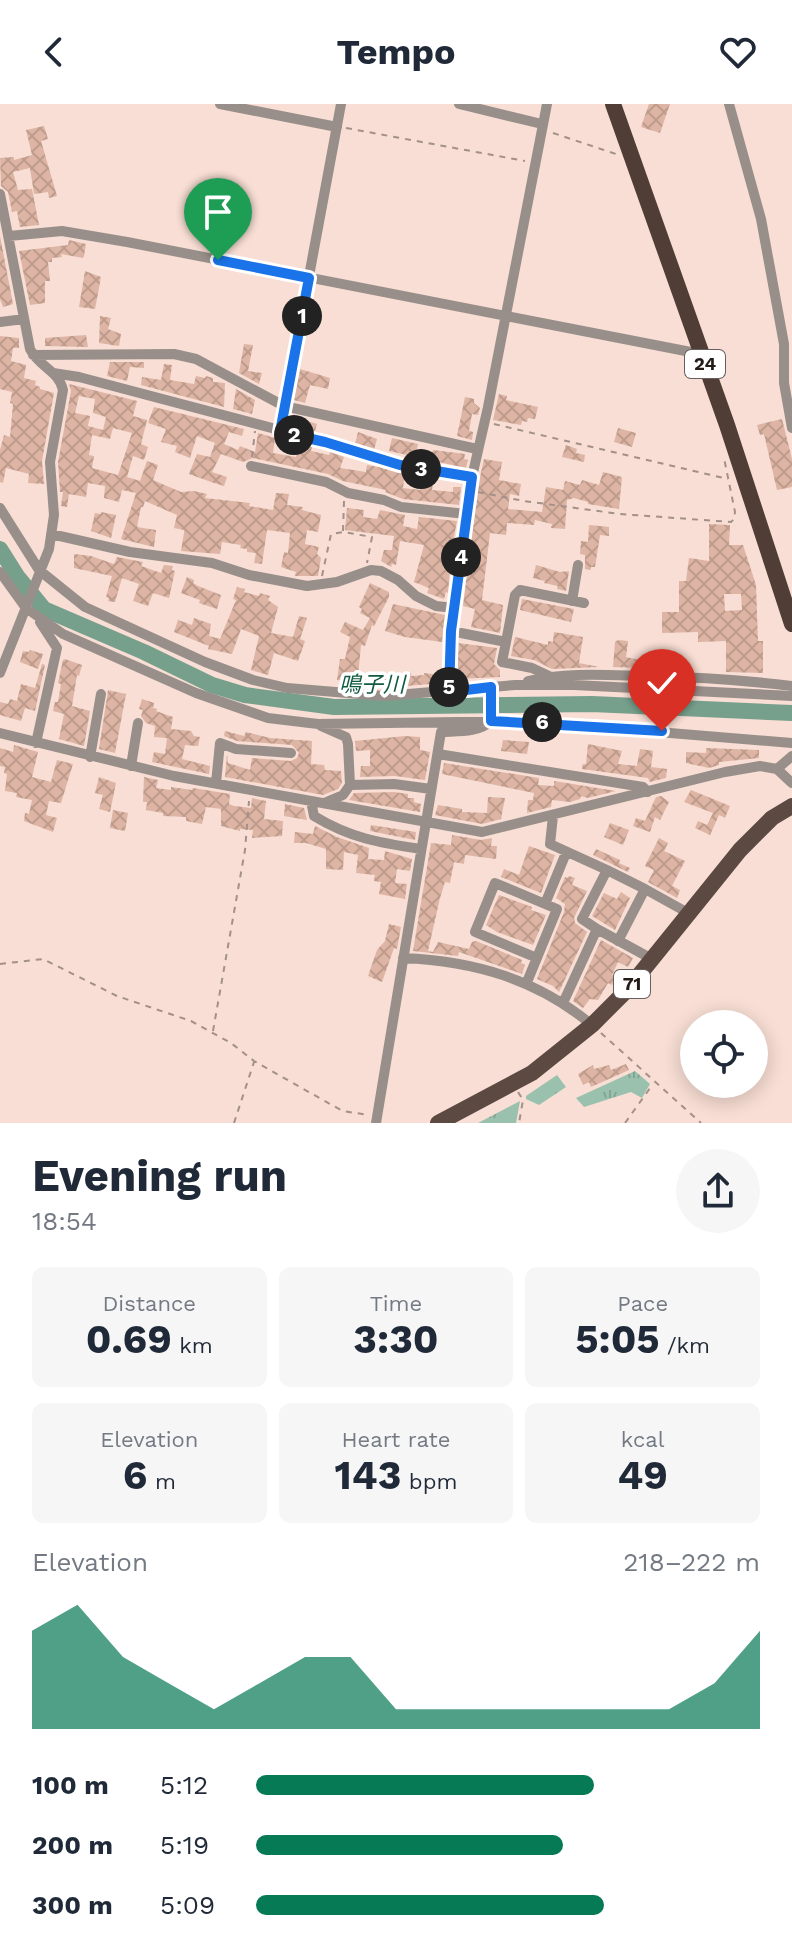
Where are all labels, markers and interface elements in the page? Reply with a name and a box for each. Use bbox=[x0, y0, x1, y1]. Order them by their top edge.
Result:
icon: back bbox=[32, 30, 76, 74]
icon: heart bbox=[716, 30, 760, 74]
text: Tempo bbox=[336, 31, 456, 73]
pin bbox=[184, 178, 252, 260]
icon: arrive bbox=[196, 190, 240, 234]
pin: 1 bbox=[282, 296, 322, 336]
text: 1 bbox=[297, 303, 307, 328]
road number: 24 bbox=[685, 350, 725, 378]
pin: 2 bbox=[274, 415, 314, 455]
text: 2 bbox=[287, 422, 301, 447]
pin: 3 bbox=[401, 449, 441, 489]
text: 3 bbox=[414, 456, 428, 481]
pin: 4 bbox=[441, 537, 481, 577]
text: 4 bbox=[454, 544, 468, 569]
pin bbox=[628, 649, 696, 731]
icon: check bbox=[640, 661, 684, 705]
pin: 5 bbox=[429, 667, 469, 707]
water label: 鳴子川 bbox=[339, 672, 407, 697]
text: 5 bbox=[443, 674, 455, 699]
pin: 6 bbox=[522, 702, 562, 742]
text: 6 bbox=[535, 709, 549, 734]
road number: 71 bbox=[614, 970, 650, 998]
map controls bbox=[680, 1010, 768, 1098]
button: locate bbox=[680, 1010, 768, 1098]
button: share bbox=[676, 1149, 760, 1233]
text: Evening run bbox=[32, 1150, 287, 1202]
text: 18:54 bbox=[32, 1206, 97, 1236]
text: Distance bbox=[103, 1291, 196, 1316]
text: Time bbox=[370, 1291, 422, 1316]
text: Pace bbox=[617, 1291, 668, 1316]
text: 0.69 bbox=[86, 1316, 172, 1363]
text: 3:30 bbox=[353, 1316, 439, 1363]
text: 5:05 bbox=[575, 1316, 660, 1363]
text: km bbox=[172, 1333, 213, 1358]
text: /km bbox=[660, 1333, 710, 1358]
text: Elevation bbox=[100, 1427, 198, 1452]
text: Heart rate bbox=[342, 1427, 450, 1452]
text: kcal bbox=[621, 1427, 664, 1452]
text: 6 bbox=[123, 1452, 147, 1499]
text: 143 bbox=[335, 1452, 401, 1499]
text: 49 bbox=[617, 1452, 668, 1499]
text: m bbox=[147, 1469, 176, 1494]
text: bpm bbox=[401, 1469, 457, 1494]
text: Elevation bbox=[32, 1547, 148, 1577]
text: 218–222 m bbox=[623, 1547, 760, 1577]
text: 100 m bbox=[32, 1770, 109, 1800]
text: 5:12 bbox=[160, 1770, 208, 1800]
text: 200 m bbox=[32, 1830, 113, 1860]
text: 5:19 bbox=[160, 1830, 209, 1860]
text: 300 m bbox=[32, 1890, 113, 1920]
text: 5:09 bbox=[160, 1890, 215, 1920]

